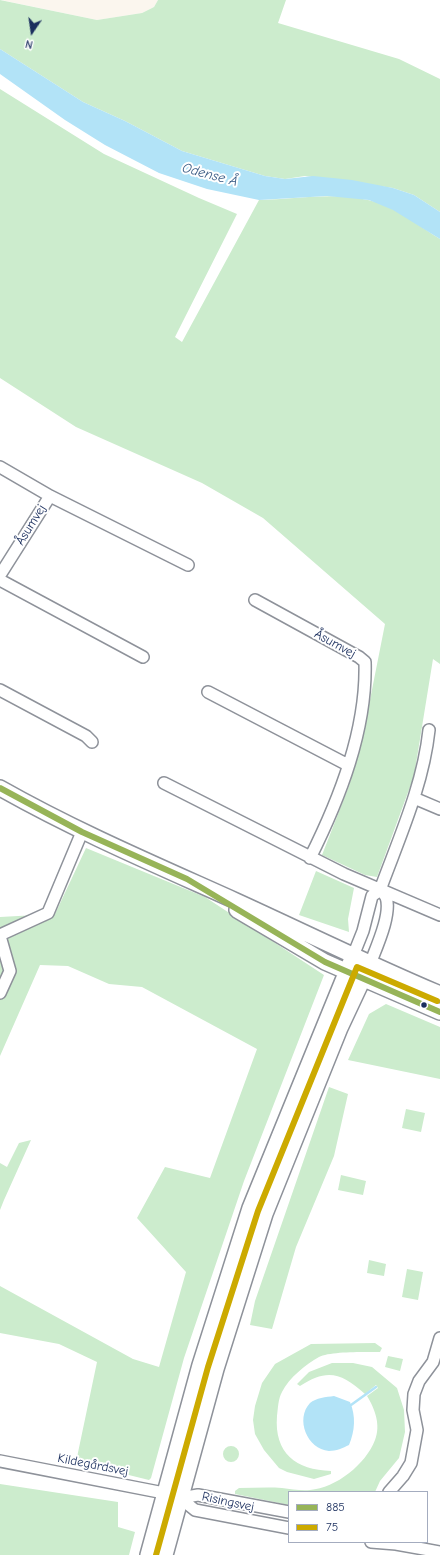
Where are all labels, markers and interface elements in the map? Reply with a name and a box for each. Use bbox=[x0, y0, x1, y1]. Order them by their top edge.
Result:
north arrow bbox=[12, 12, 52, 52]
text: N bbox=[24, 37, 34, 51]
water label: Odense Å bbox=[180, 160, 240, 190]
street label: Åsumvej bbox=[12, 502, 50, 548]
street label: Åsumvej bbox=[311, 626, 359, 662]
unlabelled marker bbox=[419, 1000, 429, 1010]
street label: Kildegårdsvej bbox=[56, 1450, 130, 1480]
street label: Risingsvej bbox=[200, 1489, 256, 1515]
legend bbox=[288, 1491, 428, 1543]
text: 885 bbox=[326, 1500, 345, 1514]
text: 75 bbox=[326, 1520, 338, 1534]

